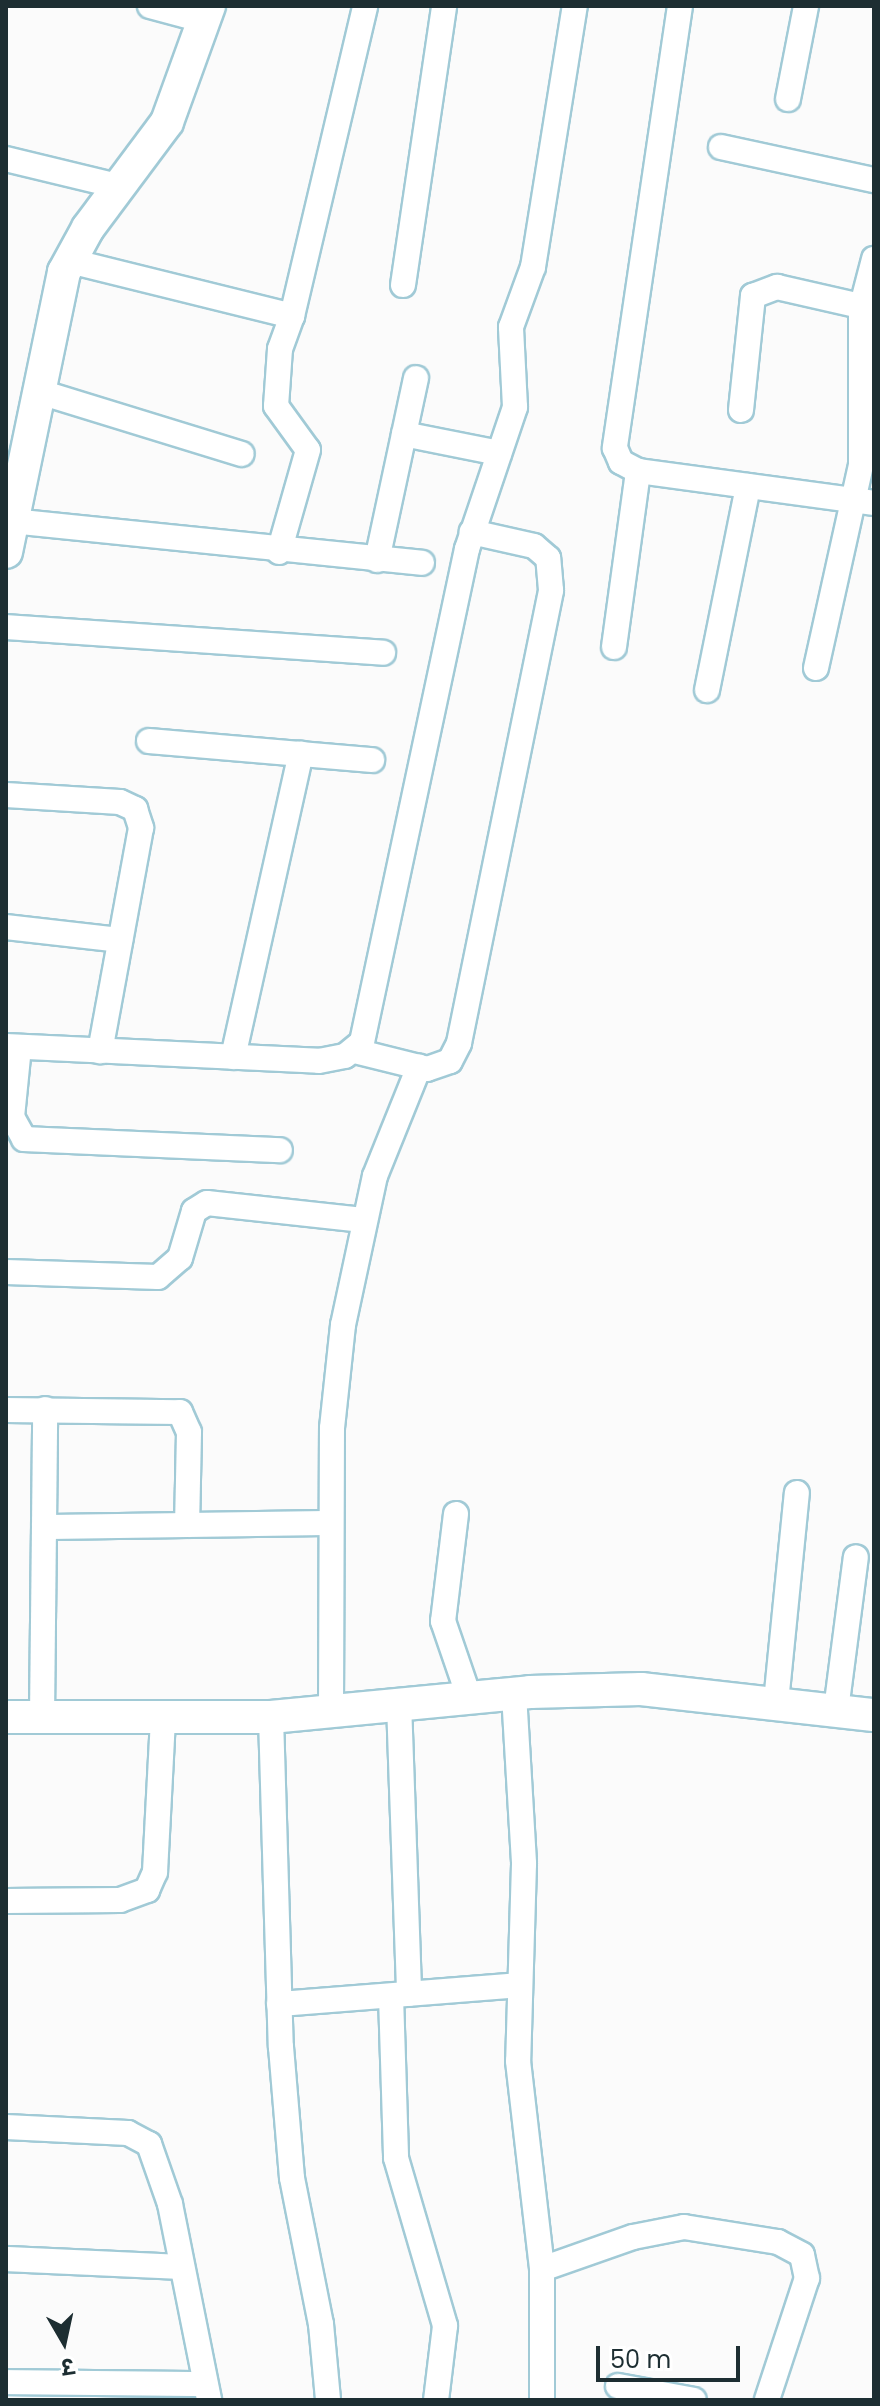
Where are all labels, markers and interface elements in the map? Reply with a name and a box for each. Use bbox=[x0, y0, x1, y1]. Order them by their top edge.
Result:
north arrow bbox=[24, 2302, 104, 2382]
scale bar bbox=[600, 2330, 744, 2380]
text: 50 m bbox=[610, 2343, 671, 2376]
text: उ bbox=[59, 2350, 76, 2382]

